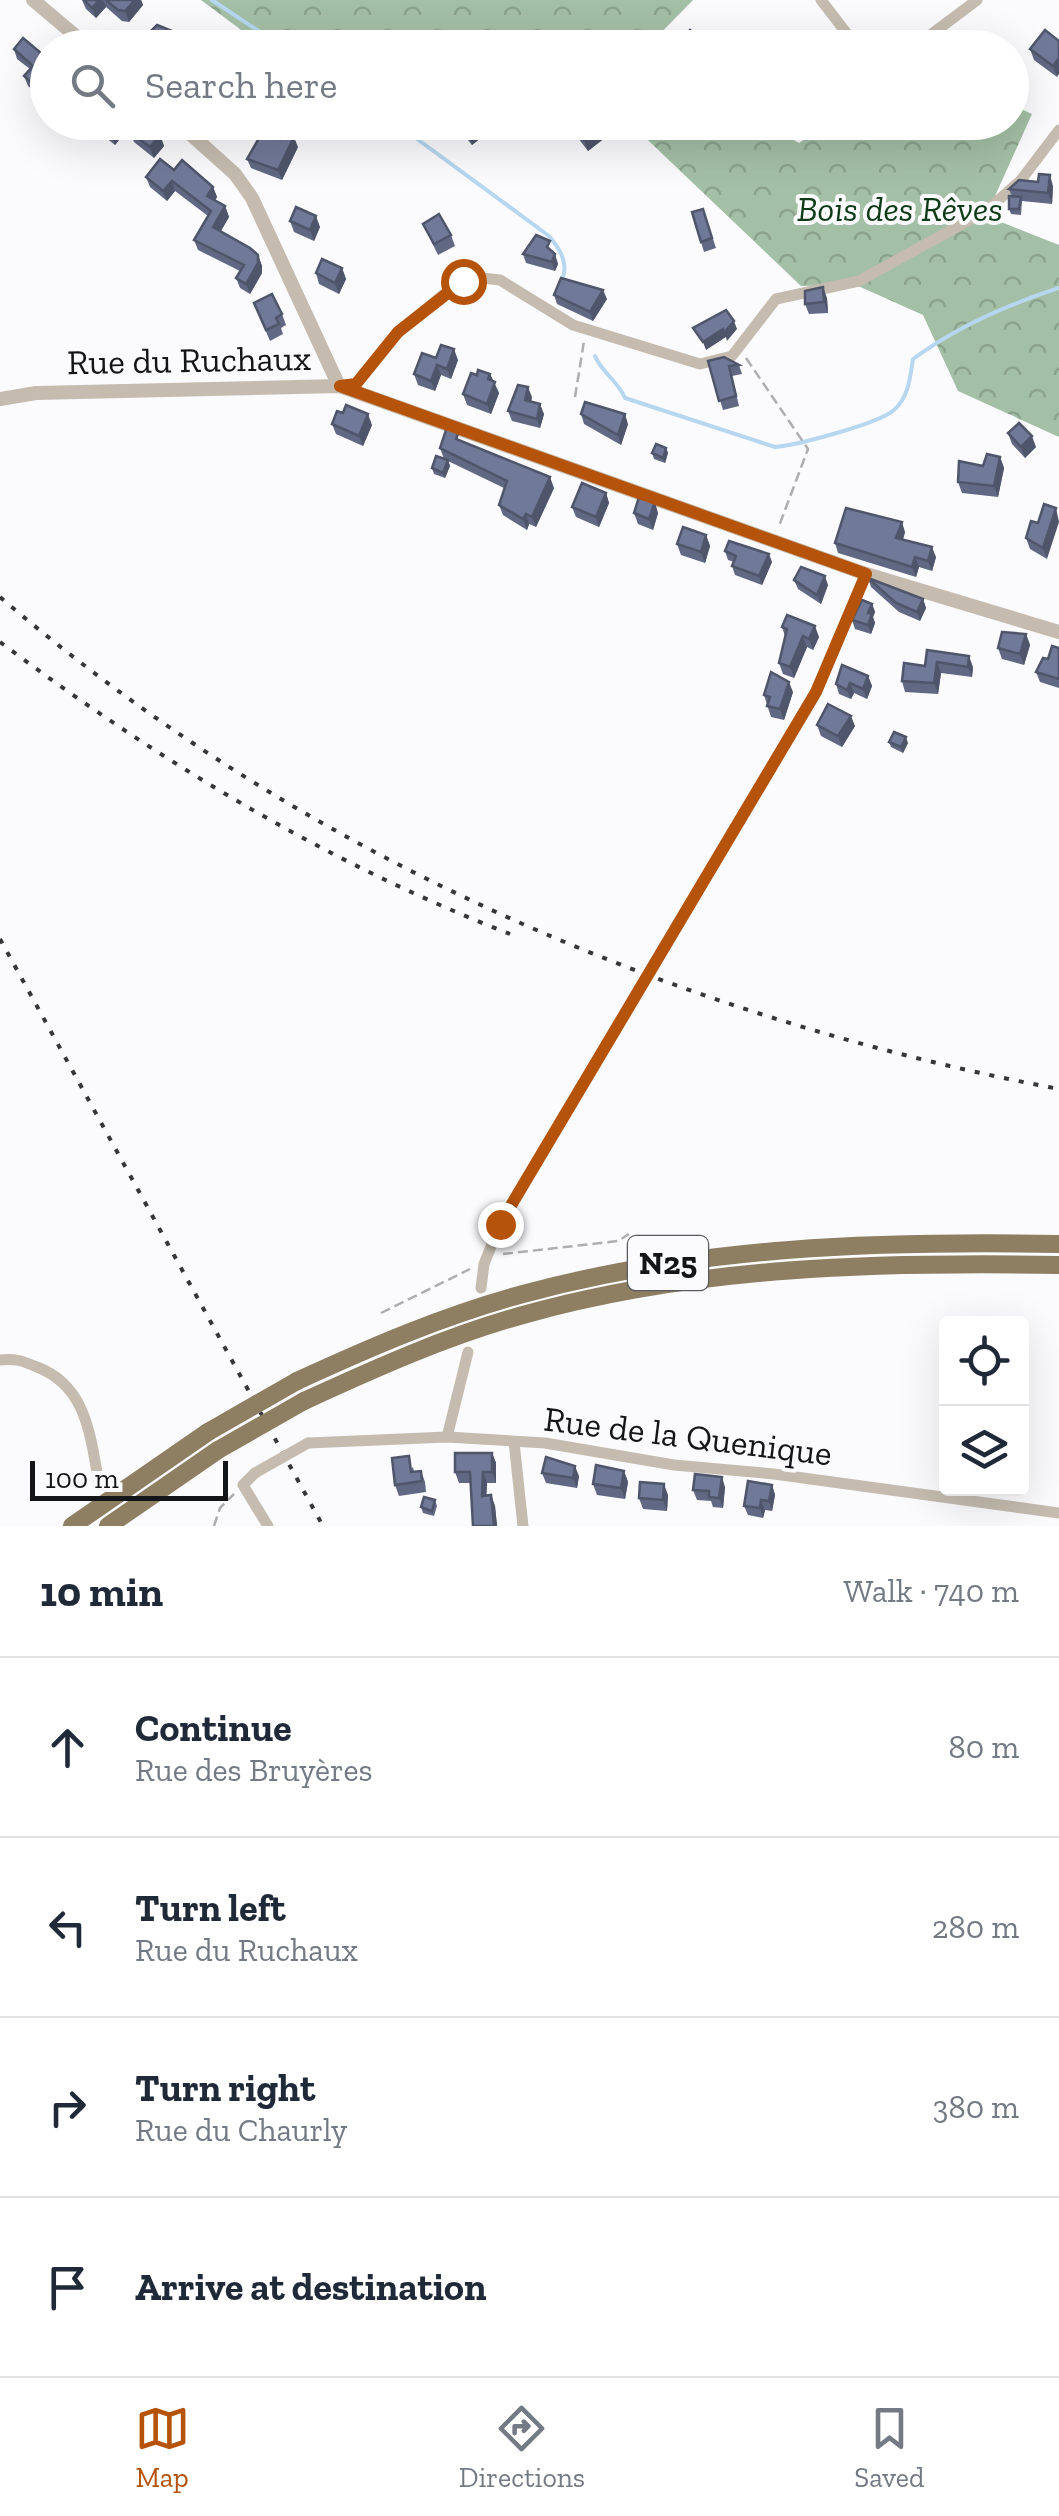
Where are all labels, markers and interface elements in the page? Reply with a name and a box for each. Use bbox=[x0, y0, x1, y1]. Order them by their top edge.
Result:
search box bbox=[30, 30, 1029, 140]
icon: search bbox=[65, 58, 120, 113]
text: Search here bbox=[145, 62, 337, 108]
park label: Bois des Rêves bbox=[797, 188, 1003, 230]
route start bbox=[441, 259, 487, 305]
street label: Rue du Ruchaux bbox=[67, 337, 311, 383]
route end bbox=[478, 1202, 524, 1248]
road number: N25 bbox=[628, 1236, 708, 1290]
map controls bbox=[939, 1316, 1029, 1496]
button: locate bbox=[939, 1316, 1029, 1406]
street label: Rue de la Quenique bbox=[542, 1397, 834, 1475]
button: layers bbox=[939, 1406, 1029, 1496]
scale bar bbox=[30, 1456, 228, 1500]
text: 100 m bbox=[45, 1462, 119, 1495]
text: 10 min bbox=[40, 1566, 163, 1617]
text: Walk · 740 m bbox=[844, 1572, 1019, 1610]
text: Continue bbox=[135, 1705, 292, 1751]
icon: ahead bbox=[40, 1720, 95, 1775]
text: 80 m bbox=[948, 1728, 1019, 1766]
text: Rue des Bruyères bbox=[135, 1751, 373, 1789]
text: Turn left bbox=[135, 1885, 286, 1931]
icon: left bbox=[40, 1900, 95, 1955]
text: 280 m bbox=[932, 1908, 1019, 1946]
text: Rue du Ruchaux bbox=[135, 1931, 358, 1969]
text: Turn right bbox=[135, 2065, 315, 2111]
icon: right bbox=[40, 2080, 95, 2135]
text: 380 m bbox=[933, 2088, 1019, 2126]
text: Rue du Chaurly bbox=[135, 2111, 347, 2149]
icon: arrive bbox=[40, 2260, 95, 2315]
text: Arrive at destination bbox=[135, 2264, 486, 2310]
tab: Map bbox=[135, 2401, 190, 2494]
tab: Directions bbox=[459, 2401, 585, 2494]
tab: Saved bbox=[854, 2401, 924, 2494]

